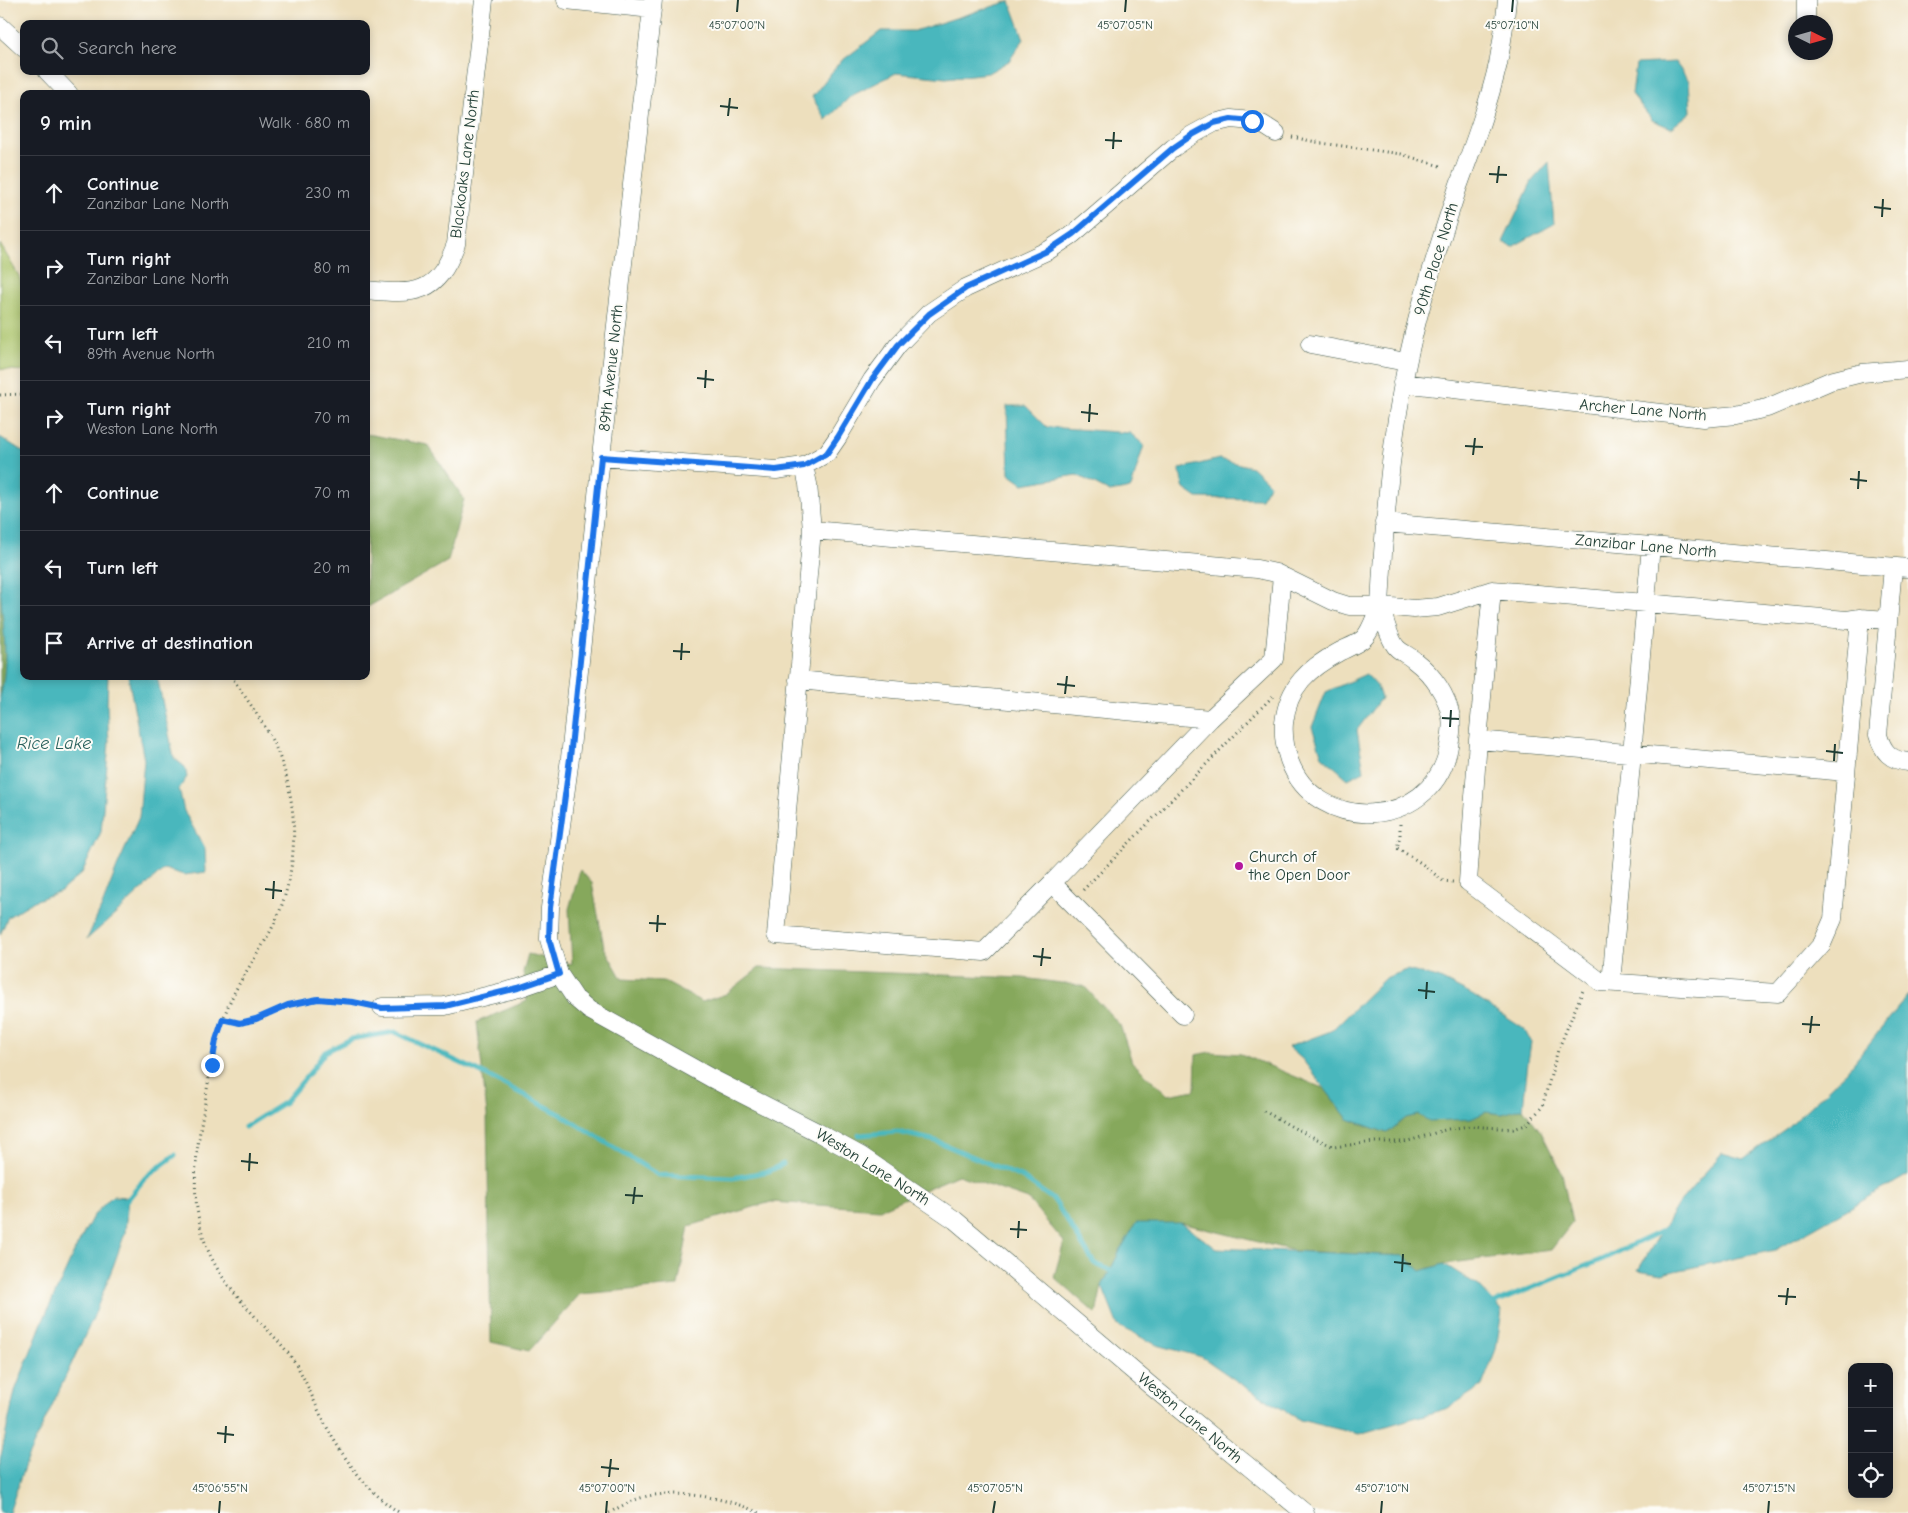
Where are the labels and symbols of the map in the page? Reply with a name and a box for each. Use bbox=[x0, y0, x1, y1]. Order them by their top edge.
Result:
north arrow bbox=[1788, 15, 1833, 60]
text: 45°07'00"N bbox=[709, 18, 765, 32]
text: 45°07'05"N bbox=[1097, 18, 1153, 32]
text: 45°07'10"N bbox=[1485, 18, 1539, 32]
street label: Blackoaks Lane North bbox=[447, 88, 483, 240]
route start bbox=[1241, 110, 1264, 133]
street label: 90th Place North bbox=[1410, 200, 1462, 318]
street label: 89th Avenue North bbox=[595, 304, 627, 432]
street label: Archer Lane North bbox=[1579, 395, 1707, 425]
street label: Zanzibar Lane North bbox=[1574, 531, 1718, 561]
water label: Rice Lake bbox=[17, 733, 91, 754]
place label: Church of the Open Door bbox=[1248, 848, 1350, 884]
marker: Church of the Open Door bbox=[1233, 860, 1245, 872]
route end bbox=[201, 1054, 224, 1077]
street label: Weston Lane North bbox=[813, 1125, 933, 1209]
street label: Weston Lane North bbox=[1134, 1369, 1246, 1467]
text: 45°06'55"N bbox=[192, 1481, 248, 1495]
text: 45°07'00"N bbox=[579, 1481, 635, 1495]
text: 45°07'05"N bbox=[967, 1481, 1023, 1495]
text: 45°07'10"N bbox=[1355, 1481, 1409, 1495]
text: 45°07'15"N bbox=[1742, 1481, 1796, 1495]

